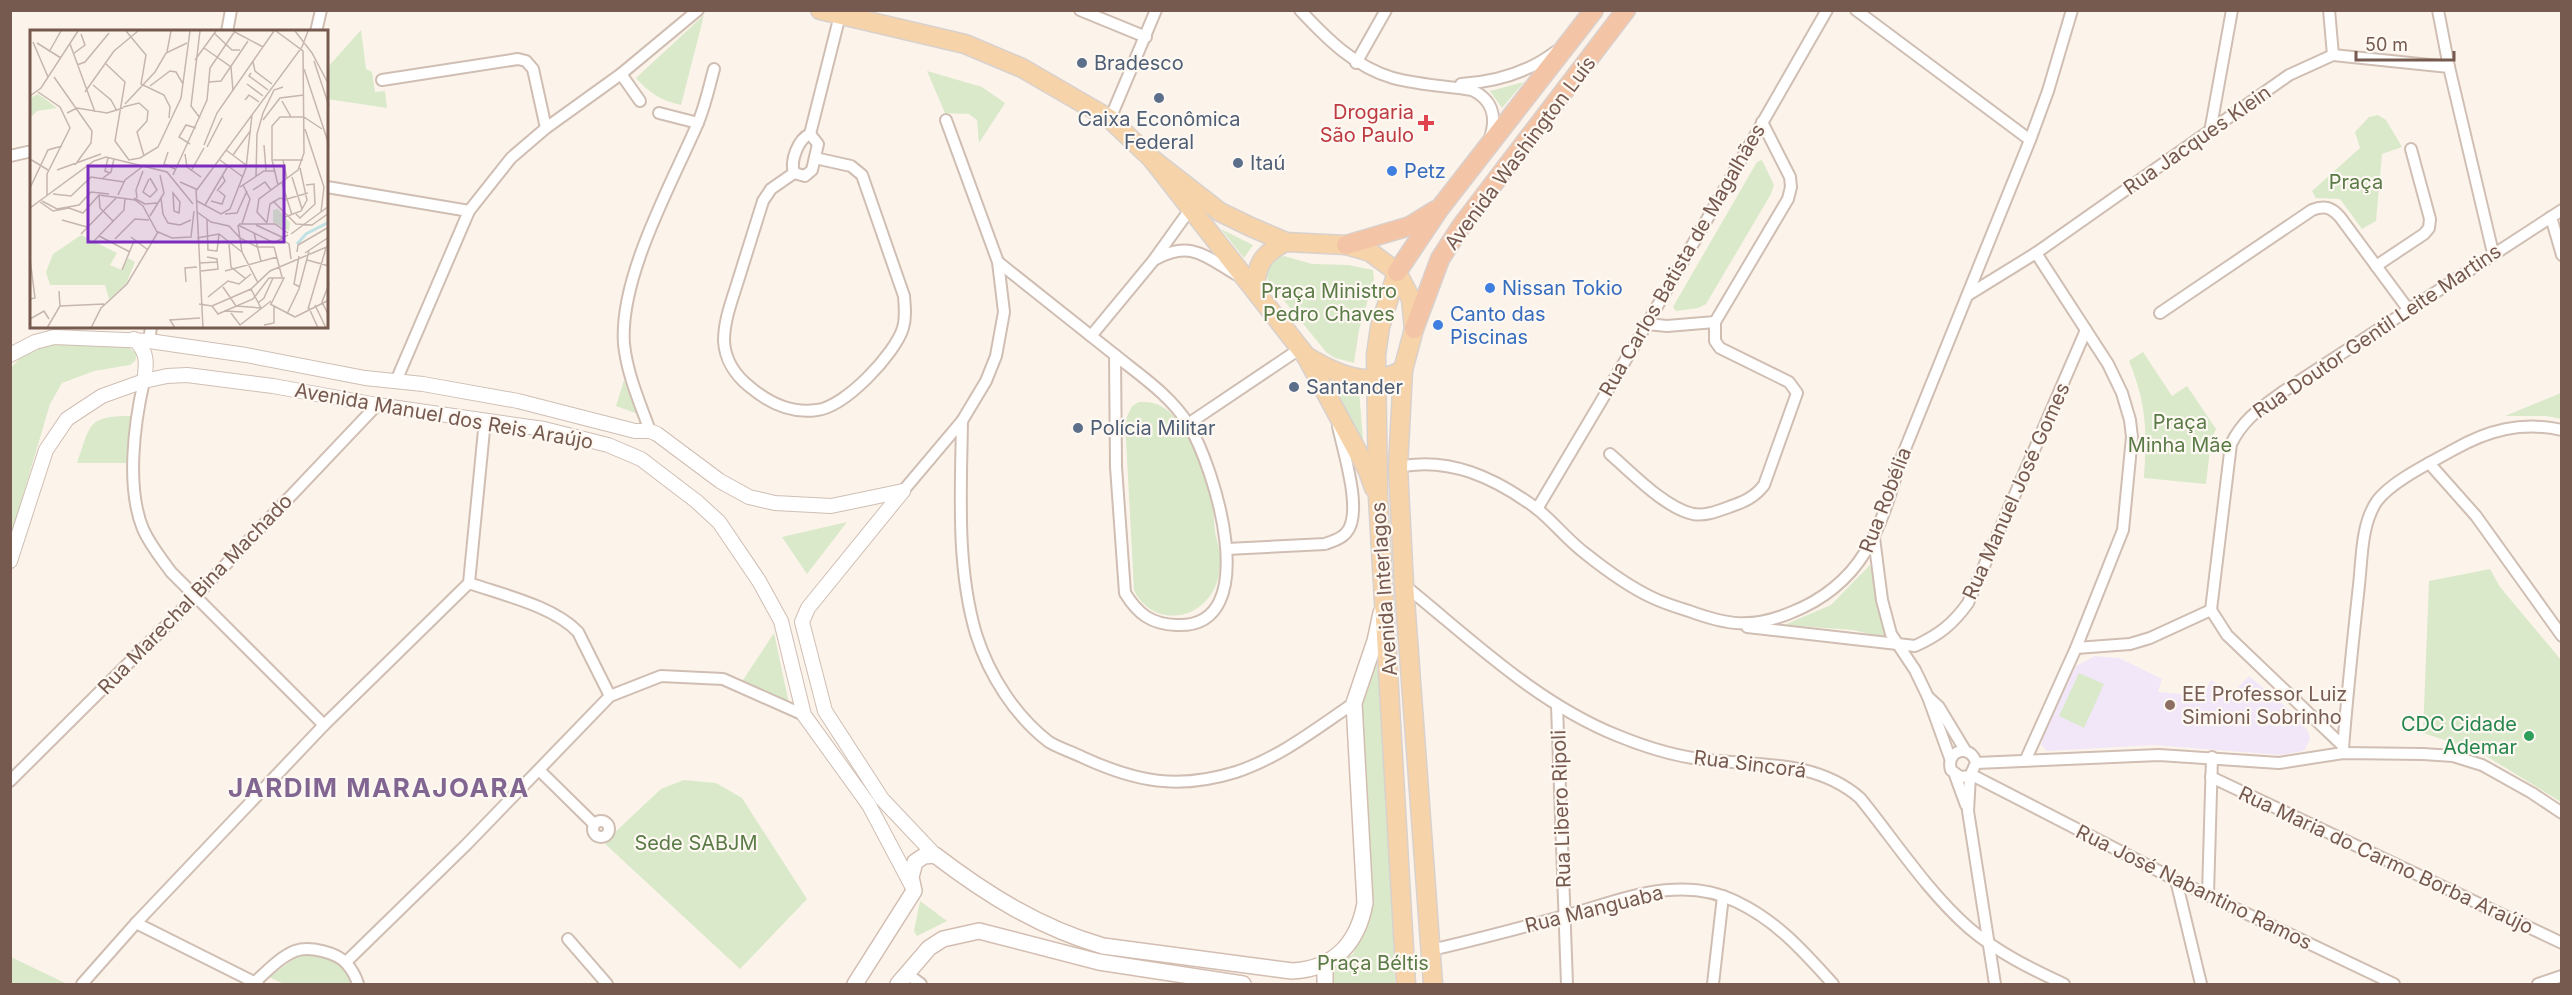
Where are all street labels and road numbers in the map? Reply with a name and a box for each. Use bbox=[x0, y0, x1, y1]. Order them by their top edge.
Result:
street label: Avenida Washington Luís bbox=[1439, 51, 1601, 255]
street label: Rua Jacques Klein bbox=[2119, 80, 2275, 200]
street label: Rua Carlos Batista de Magalhães bbox=[1594, 120, 1770, 400]
street label: Rua Doutor Gentil Leite Martins bbox=[2248, 239, 2506, 423]
street label: Avenida Manuel dos Reis Araújo bbox=[293, 378, 595, 454]
street label: Rua Manuel José Gomes bbox=[1957, 379, 2075, 603]
street label: Rua Robélia bbox=[1854, 444, 1916, 556]
street label: Rua Marechal Bina Machado bbox=[93, 489, 297, 699]
street label: Avenida Interlagos bbox=[1366, 501, 1402, 677]
street label: Rua Libero Ripoli bbox=[1546, 730, 1576, 888]
street label: Rua Sincorá bbox=[1692, 745, 1808, 783]
street label: Rua Maria do Carmo Borba Araújo bbox=[2235, 781, 2537, 939]
street label: Rua José Nabantino Ramos bbox=[2072, 819, 2316, 955]
street label: Rua Manguaba bbox=[1522, 880, 1666, 938]

